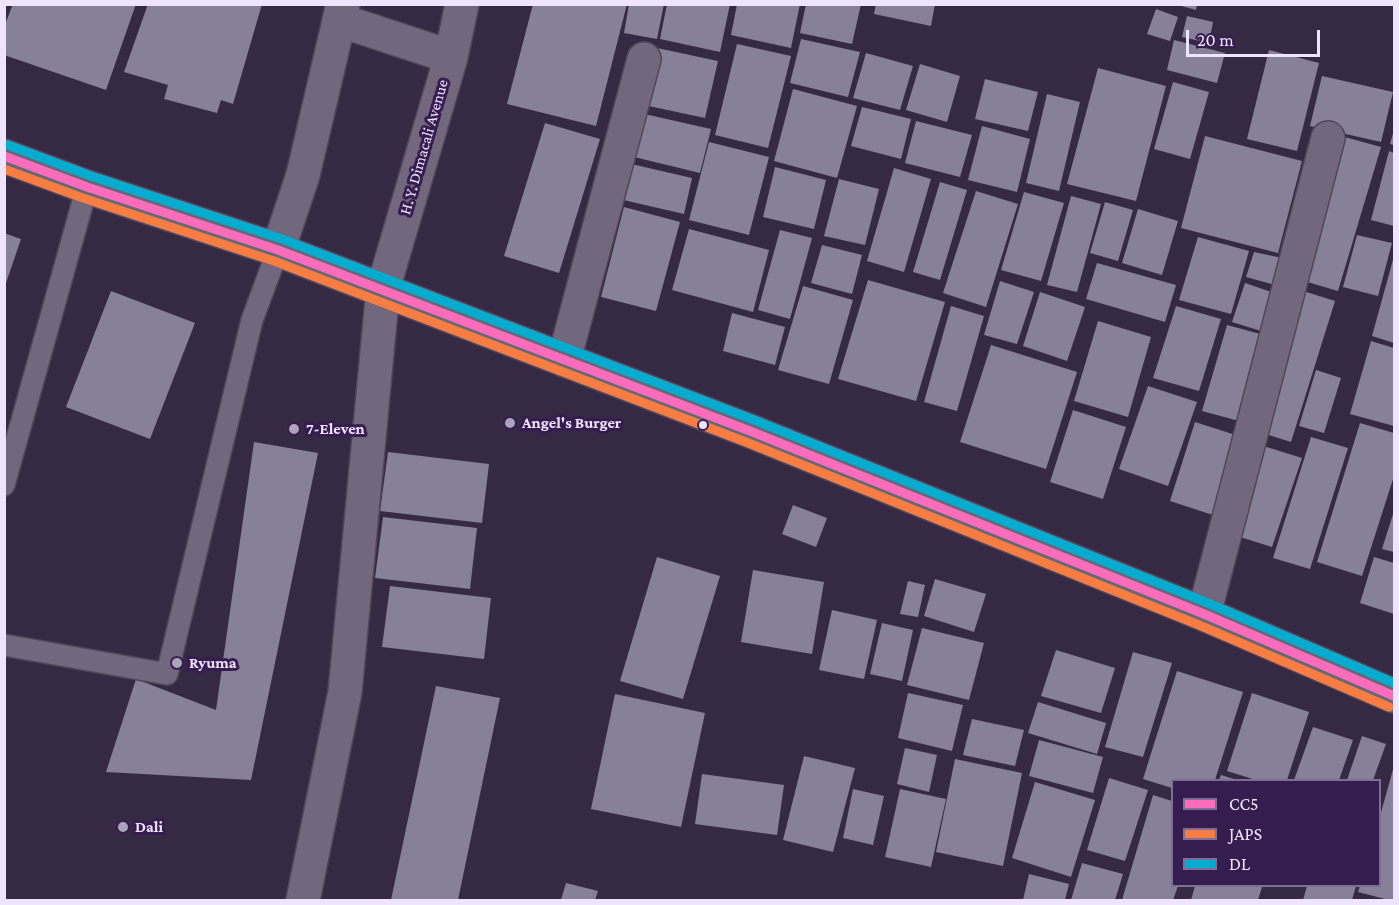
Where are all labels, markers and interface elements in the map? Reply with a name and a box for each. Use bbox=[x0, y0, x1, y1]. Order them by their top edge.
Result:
scale bar bbox=[1189, 18, 1322, 56]
text: 20 m bbox=[1197, 30, 1234, 50]
street label: H. Y. Dimacali Avenue bbox=[396, 77, 452, 217]
place label: Angel's Burger bbox=[522, 413, 621, 433]
marker: Angel's Burger bbox=[503, 416, 517, 430]
place label: 7-Eleven bbox=[306, 419, 365, 439]
unlabelled marker bbox=[697, 419, 709, 431]
marker: 7-Eleven bbox=[287, 422, 301, 436]
place label: Ryuma bbox=[189, 653, 237, 673]
marker: Ryuma bbox=[170, 656, 184, 670]
legend bbox=[1171, 779, 1381, 887]
text: CC5 bbox=[1229, 794, 1259, 814]
place label: Dali bbox=[135, 817, 163, 837]
marker: Dali bbox=[116, 820, 130, 834]
text: JAPS bbox=[1229, 824, 1262, 844]
text: DL bbox=[1229, 854, 1250, 874]

